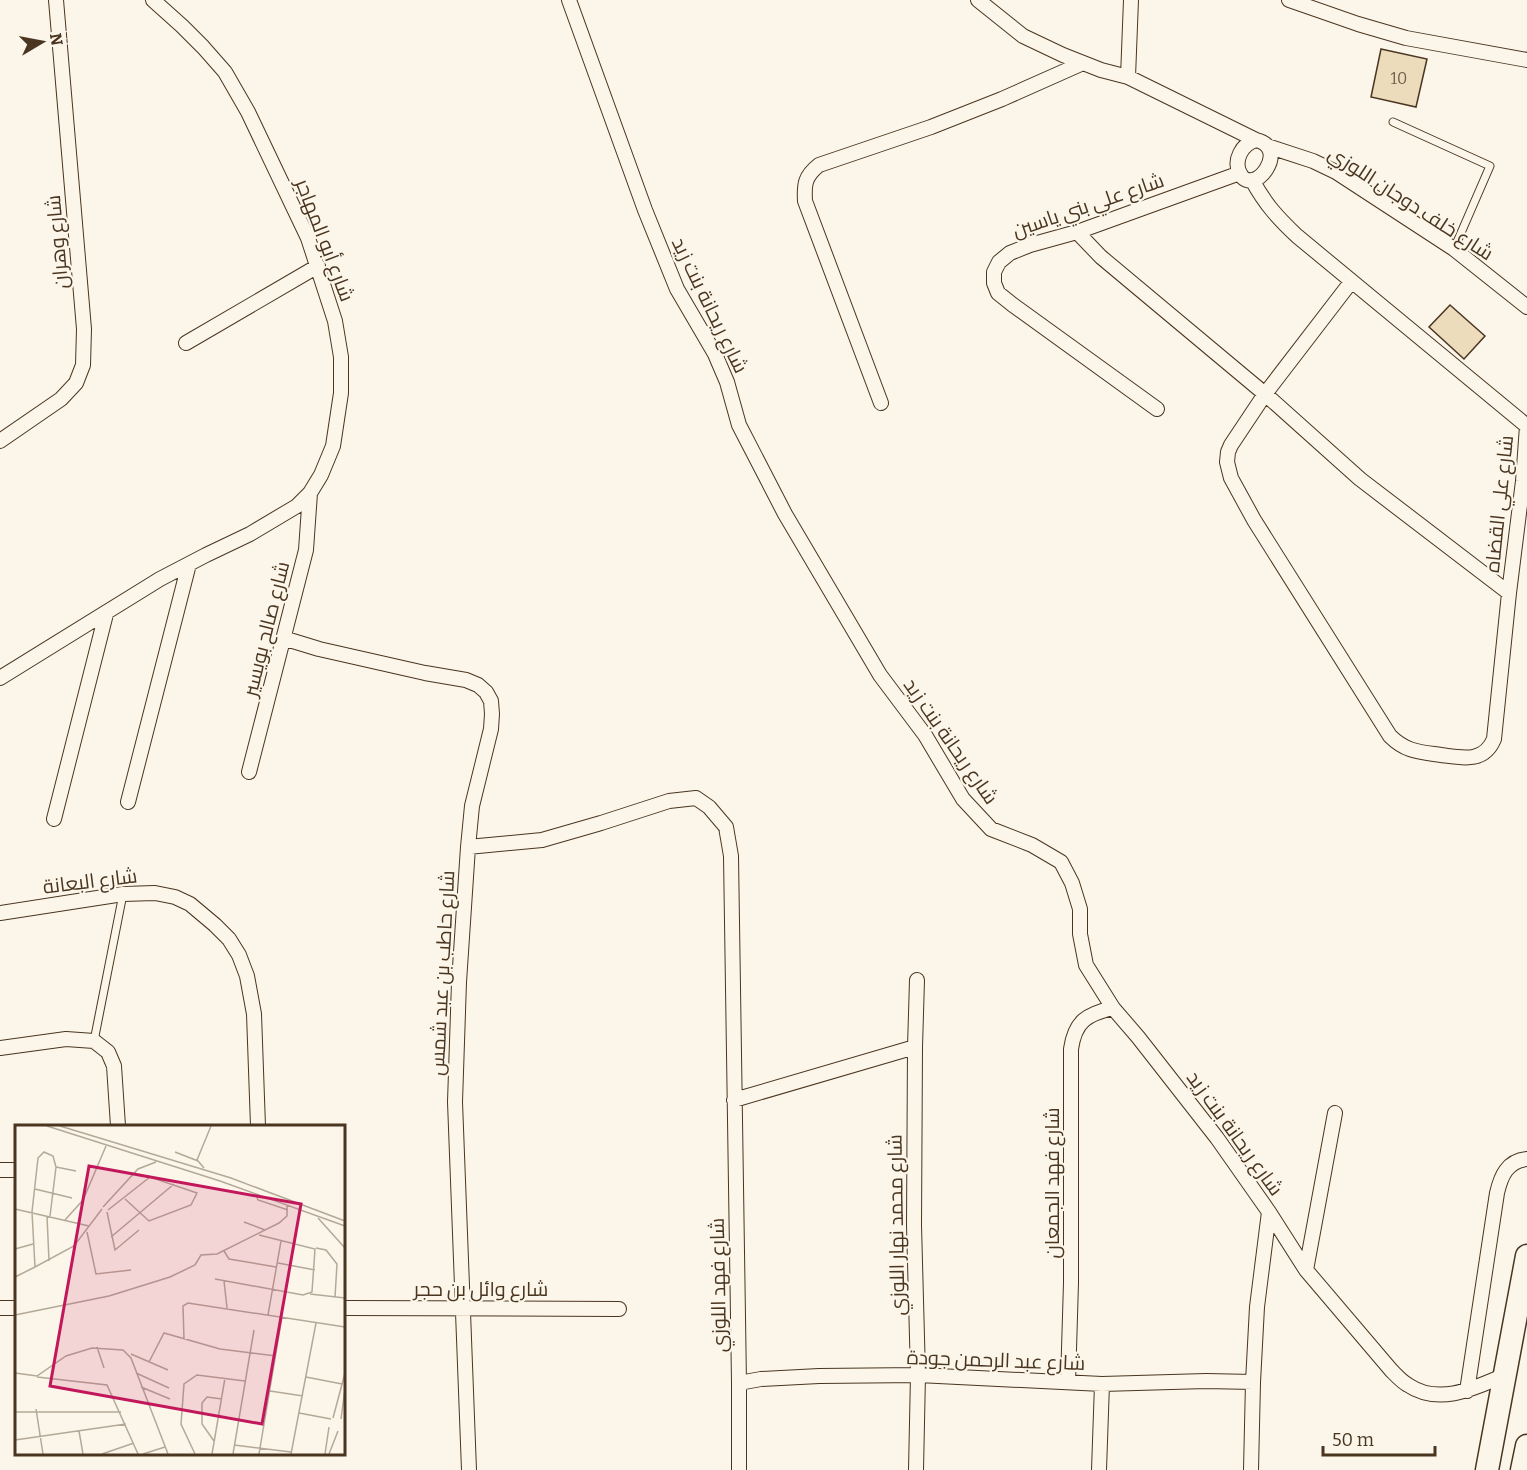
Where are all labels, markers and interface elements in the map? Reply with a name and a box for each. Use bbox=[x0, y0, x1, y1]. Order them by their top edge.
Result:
north arrow bbox=[12, 12, 72, 72]
text: N bbox=[46, 32, 67, 47]
house number: 10 bbox=[1391, 69, 1407, 88]
street label: شارع خلف دوجان اللوزي bbox=[1322, 141, 1498, 269]
street label: شارع علي بني ياسين bbox=[1009, 168, 1168, 246]
street label: شارع أبو المهاجر bbox=[288, 174, 359, 306]
street label: شارع وهران bbox=[41, 194, 75, 290]
street label: شارع ريحانة بنت زيد bbox=[665, 233, 753, 378]
street label: شارع علي القضاه bbox=[1480, 434, 1522, 574]
street label: شارع صالح بويسير bbox=[237, 559, 296, 701]
street label: شارع ريحانة بنت زيد bbox=[897, 673, 1003, 810]
street label: شارع البعانة bbox=[41, 863, 139, 901]
street label: شارع حاطب بن عبد شمس bbox=[425, 870, 461, 1076]
street label: شارع ريحانة بنت زيد bbox=[1180, 1066, 1288, 1201]
street label: شارع فهد الجمعان bbox=[1040, 1107, 1066, 1259]
inset map bbox=[15, 1125, 345, 1455]
street label: شارع محمد نهار اللوزي bbox=[882, 1134, 914, 1316]
street label: شارع فهد اللوزي bbox=[705, 1217, 735, 1352]
street label: شارع وائل بن حجر bbox=[413, 1277, 548, 1303]
street label: شارع عبد الرحمن جودة bbox=[906, 1345, 1086, 1377]
scale bar bbox=[1323, 1419, 1436, 1457]
text: 50 m bbox=[1332, 1429, 1374, 1451]

